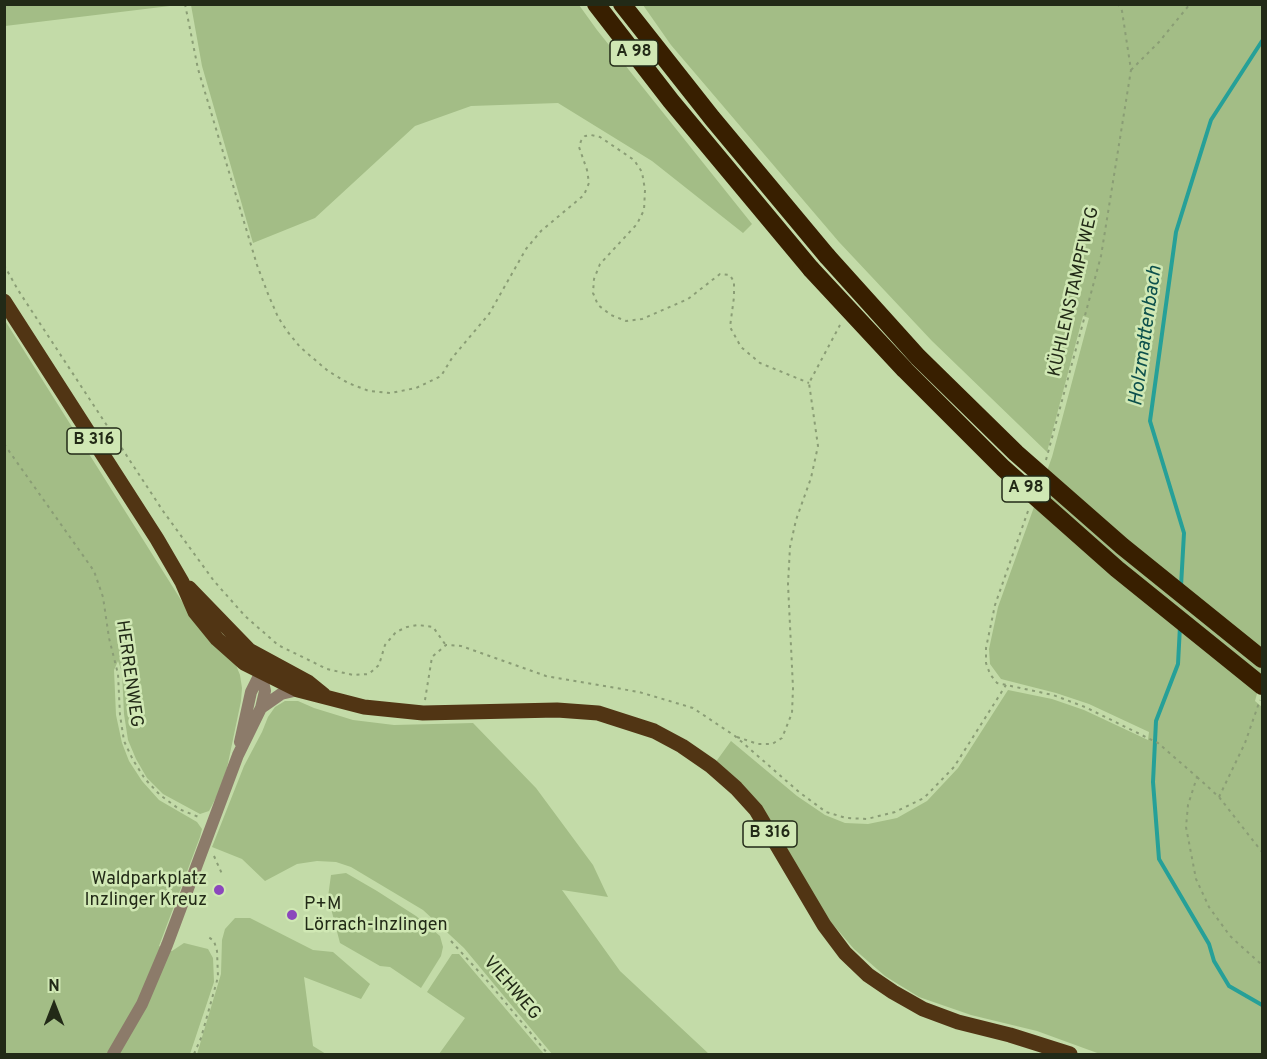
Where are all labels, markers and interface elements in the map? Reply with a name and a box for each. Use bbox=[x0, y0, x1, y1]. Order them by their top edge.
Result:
road number: A 98 bbox=[610, 40, 658, 66]
street label: KÜHLENSTAMPFWEG bbox=[1045, 205, 1105, 379]
water label: Holzmattenbach bbox=[1125, 264, 1169, 408]
road number: B 316 bbox=[67, 428, 121, 454]
road number: A 98 bbox=[1002, 476, 1050, 502]
street label: HERRENWEG bbox=[110, 619, 146, 729]
road number: B 316 bbox=[743, 821, 797, 847]
place label: Waldparkplatz Inzlinger Kreuz bbox=[85, 869, 207, 912]
marker: Waldparkplatz Inzlinger Kreuz bbox=[212, 883, 226, 897]
place label: P+M Lörrach-Inzlingen bbox=[304, 894, 448, 936]
marker: P+M Lörrach-Inzlingen bbox=[285, 908, 299, 922]
street label: VIEHWEG bbox=[477, 953, 545, 1025]
north arrow bbox=[24, 975, 84, 1035]
text: N bbox=[48, 977, 60, 997]

